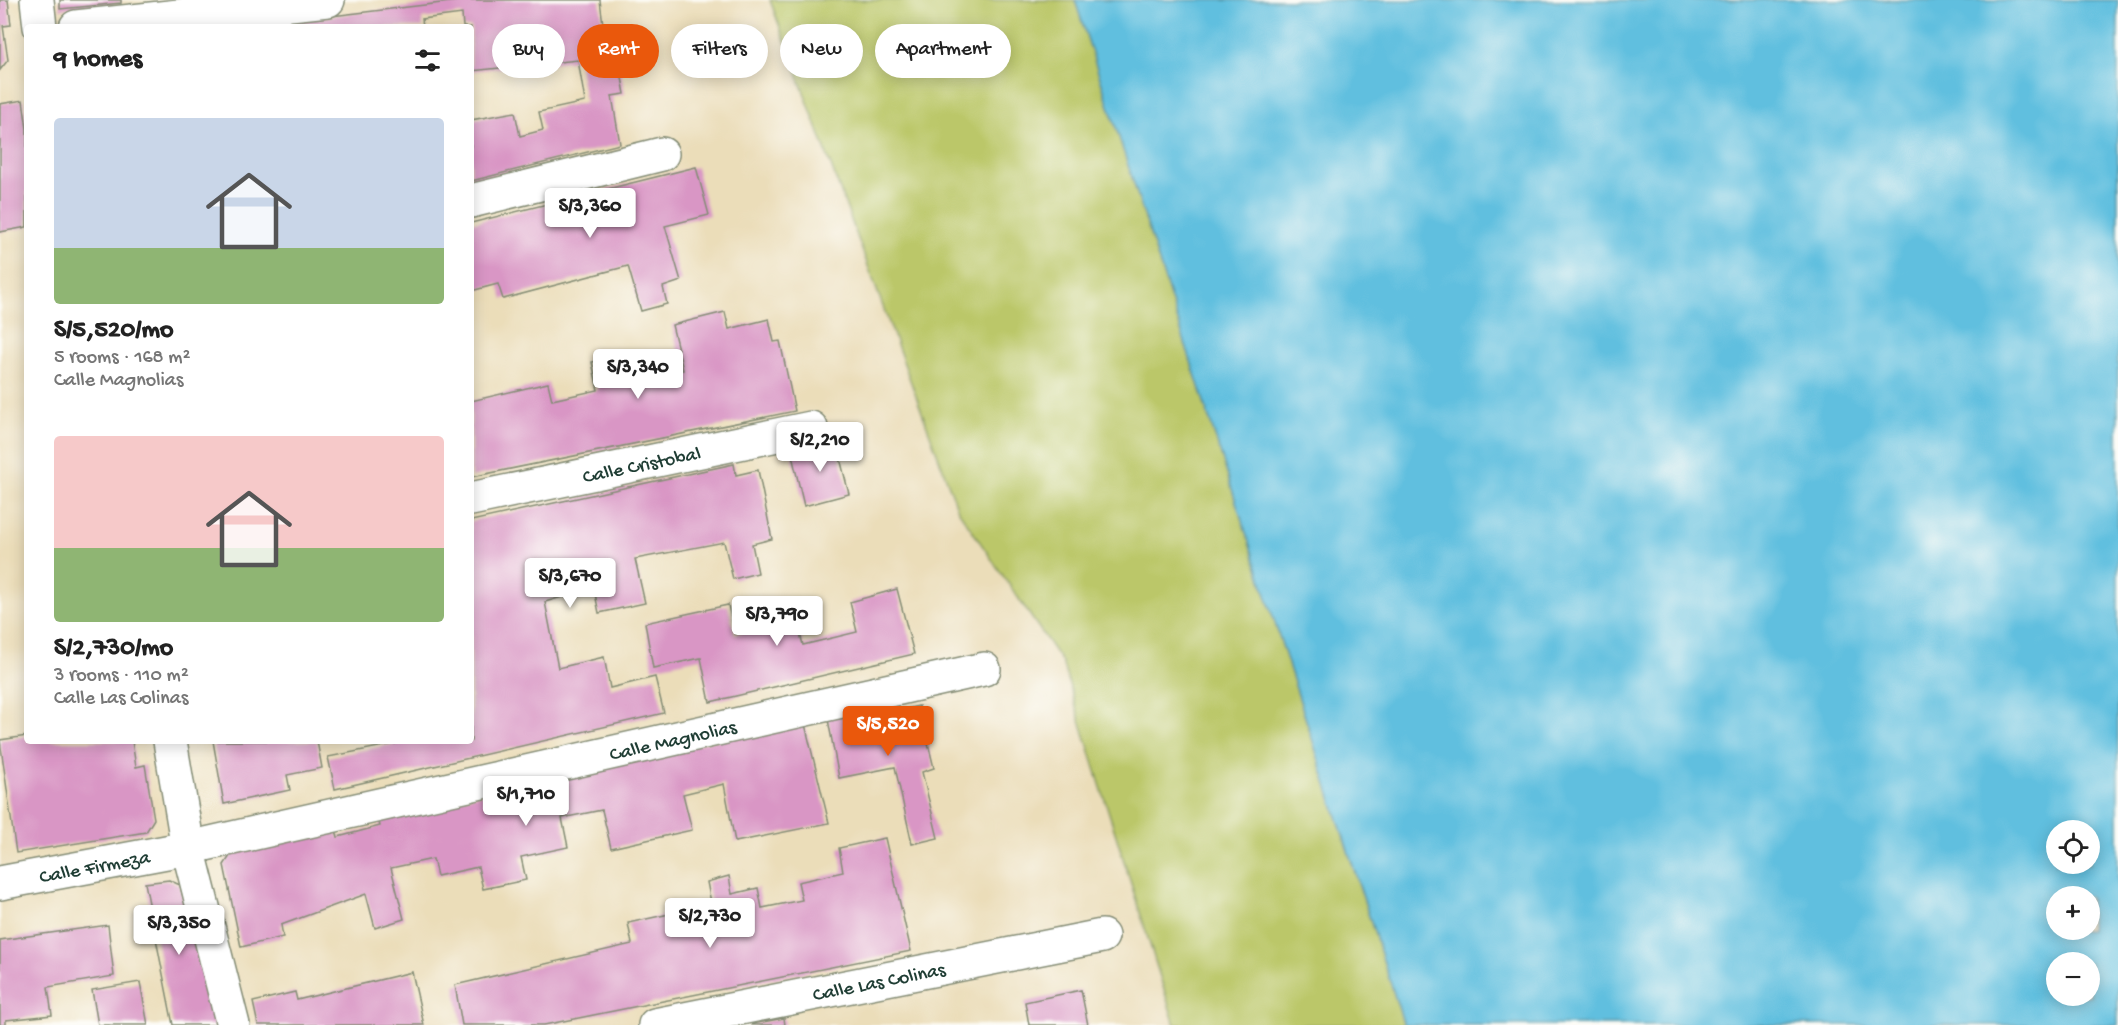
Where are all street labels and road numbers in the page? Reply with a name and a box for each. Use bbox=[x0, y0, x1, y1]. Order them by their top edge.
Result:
street label: Calle Cristobal bbox=[581, 443, 703, 490]
street label: Calle Magnolias bbox=[608, 717, 740, 768]
street label: Calle Firmeza bbox=[38, 847, 153, 890]
street label: Calle Las Colinas bbox=[811, 959, 948, 1008]

